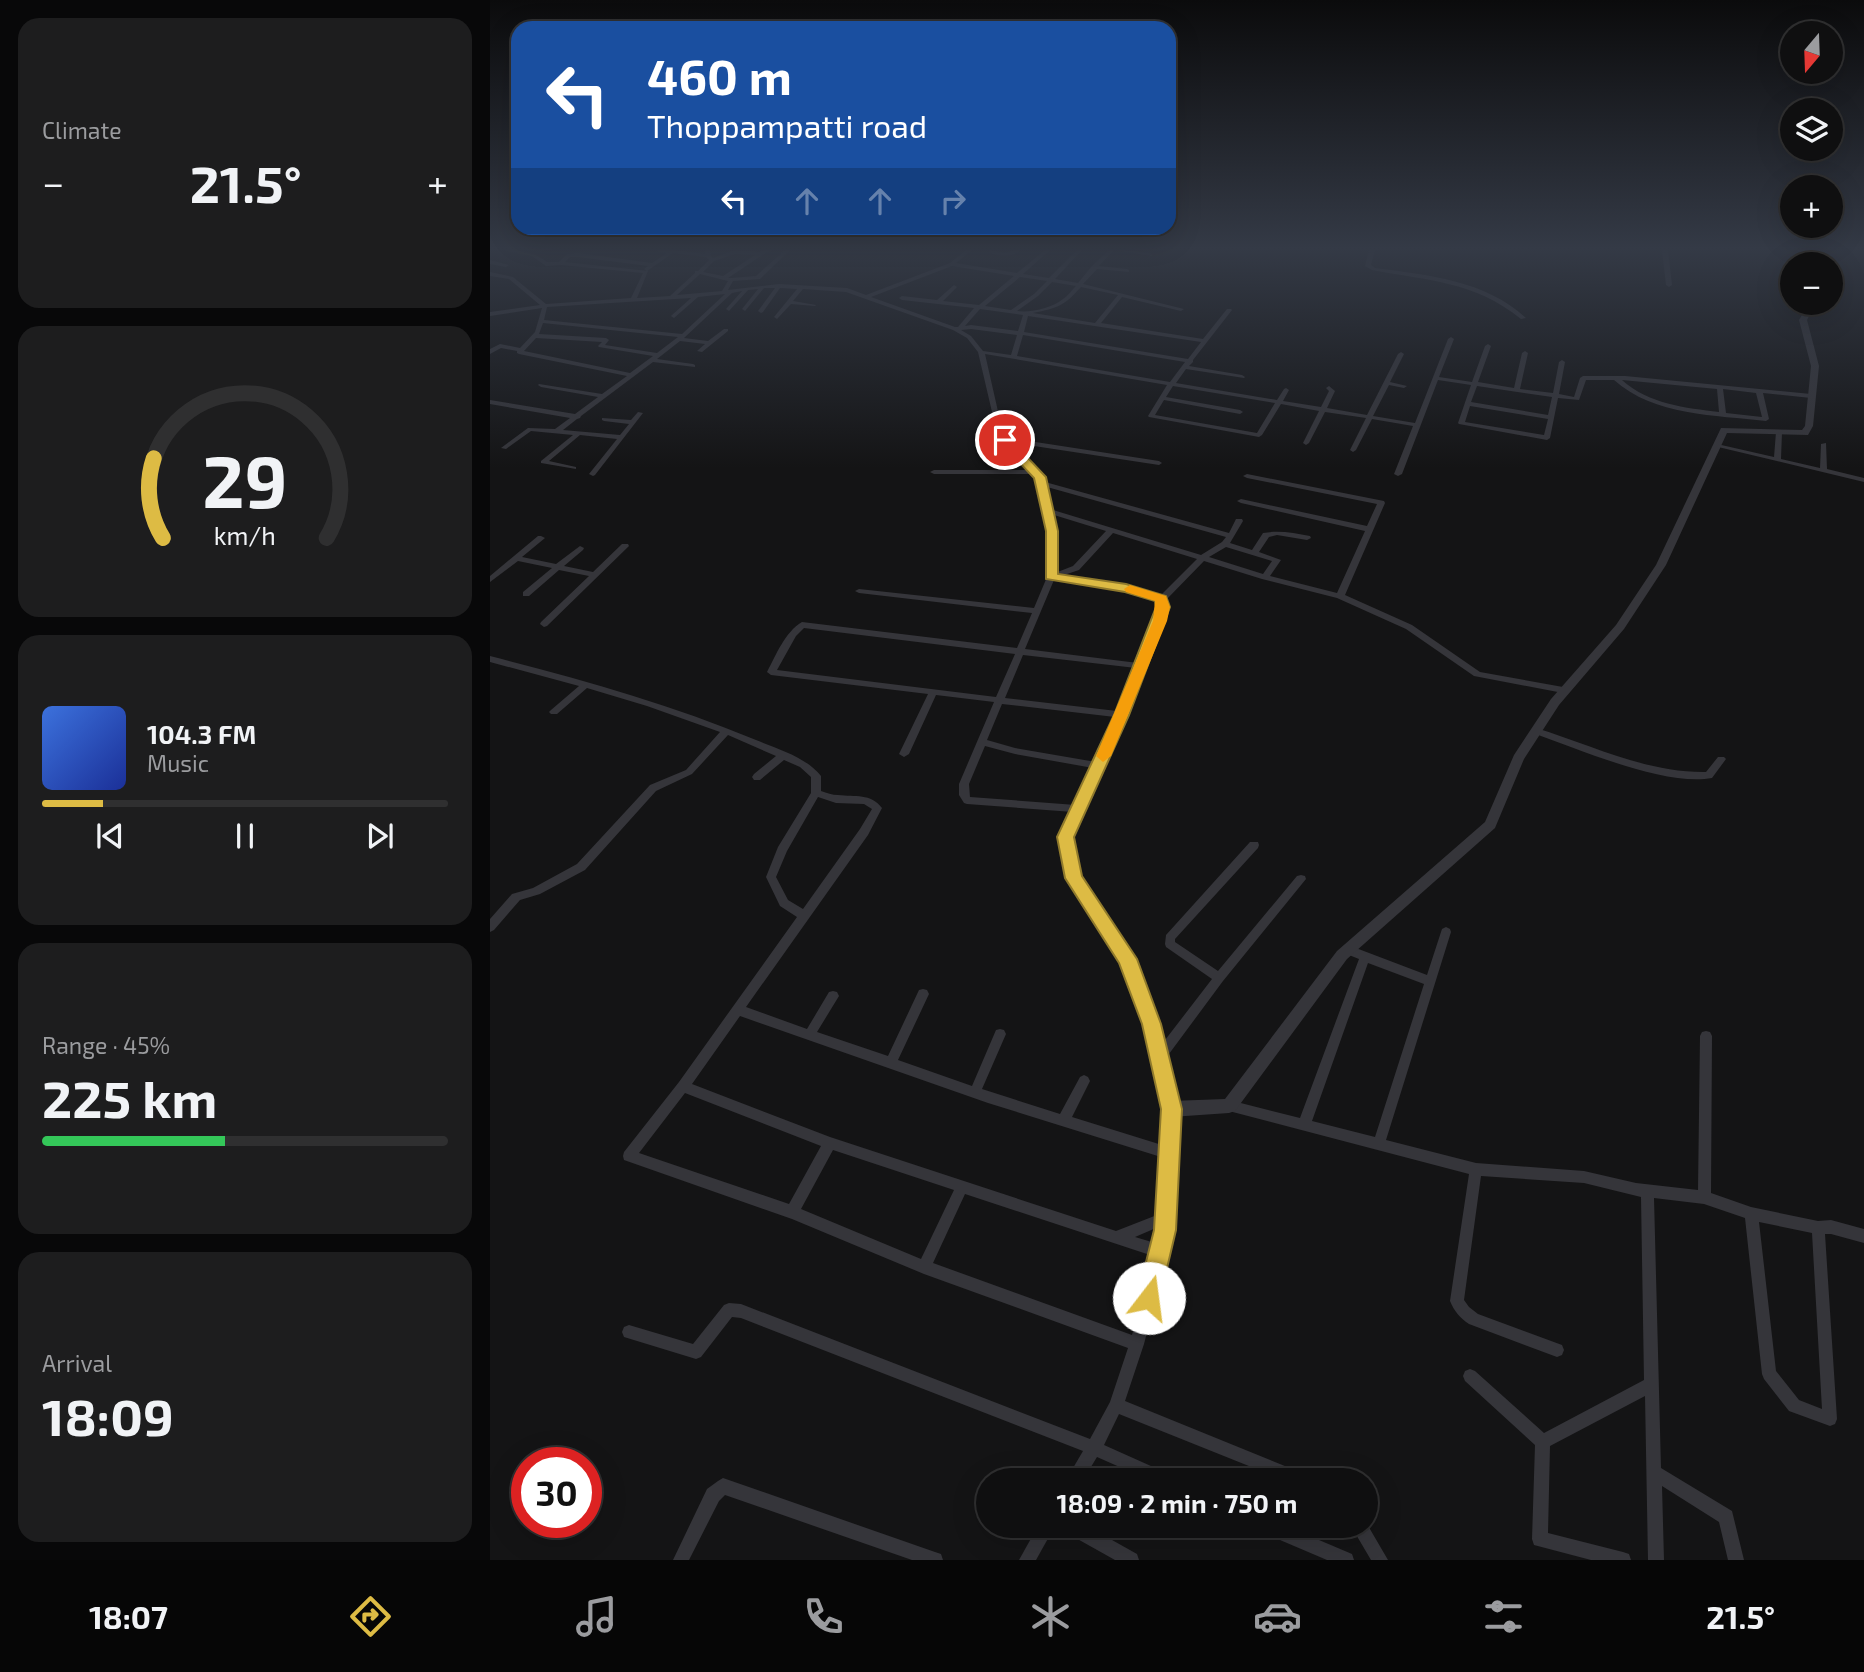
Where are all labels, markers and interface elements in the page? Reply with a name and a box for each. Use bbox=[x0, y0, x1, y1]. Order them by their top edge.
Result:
north arrow bbox=[1780, 21, 1843, 84]
map controls bbox=[1780, 21, 1843, 315]
text: 460 m bbox=[647, 46, 792, 105]
icon: left bbox=[532, 49, 623, 140]
button: layers bbox=[1780, 98, 1843, 161]
text: Thoppampatti road bbox=[647, 106, 927, 144]
text: Climate bbox=[42, 116, 122, 144]
text: 21.5° bbox=[190, 151, 302, 213]
text: − bbox=[42, 159, 64, 205]
text: + bbox=[427, 159, 448, 205]
button: + bbox=[1780, 175, 1843, 238]
icon: left bbox=[715, 182, 753, 220]
icon: ahead bbox=[788, 182, 826, 220]
icon: ahead bbox=[861, 182, 899, 220]
icon: right bbox=[934, 182, 972, 220]
button: − bbox=[1780, 252, 1843, 315]
pin bbox=[975, 410, 1035, 470]
icon: arrive bbox=[986, 421, 1024, 459]
text: 29 bbox=[202, 435, 288, 523]
text: km/h bbox=[214, 519, 276, 549]
text: 104.3 FM bbox=[147, 718, 256, 749]
text: Music bbox=[147, 749, 209, 777]
icon: previous bbox=[91, 817, 129, 855]
icon: pause bbox=[226, 817, 264, 855]
icon: next bbox=[361, 817, 399, 855]
text: Range · 45% bbox=[42, 1031, 170, 1059]
text: 225 km bbox=[42, 1066, 217, 1128]
position arrow bbox=[1112, 1261, 1186, 1335]
text: Arrival bbox=[42, 1349, 112, 1377]
text: 18:09 bbox=[42, 1384, 174, 1446]
speed limit sign: 30 bbox=[511, 1447, 602, 1538]
text: 18:09 · 2 min · 750 m bbox=[1057, 1487, 1297, 1518]
icon: directions bbox=[346, 1592, 395, 1641]
icon: music bbox=[572, 1592, 621, 1641]
icon: phone bbox=[799, 1592, 848, 1641]
icon: climate bbox=[1026, 1592, 1075, 1641]
icon: car bbox=[1253, 1592, 1302, 1641]
icon: filters bbox=[1479, 1592, 1528, 1641]
text: 18:07 bbox=[89, 1597, 168, 1635]
text: 21.5° bbox=[1706, 1597, 1775, 1635]

